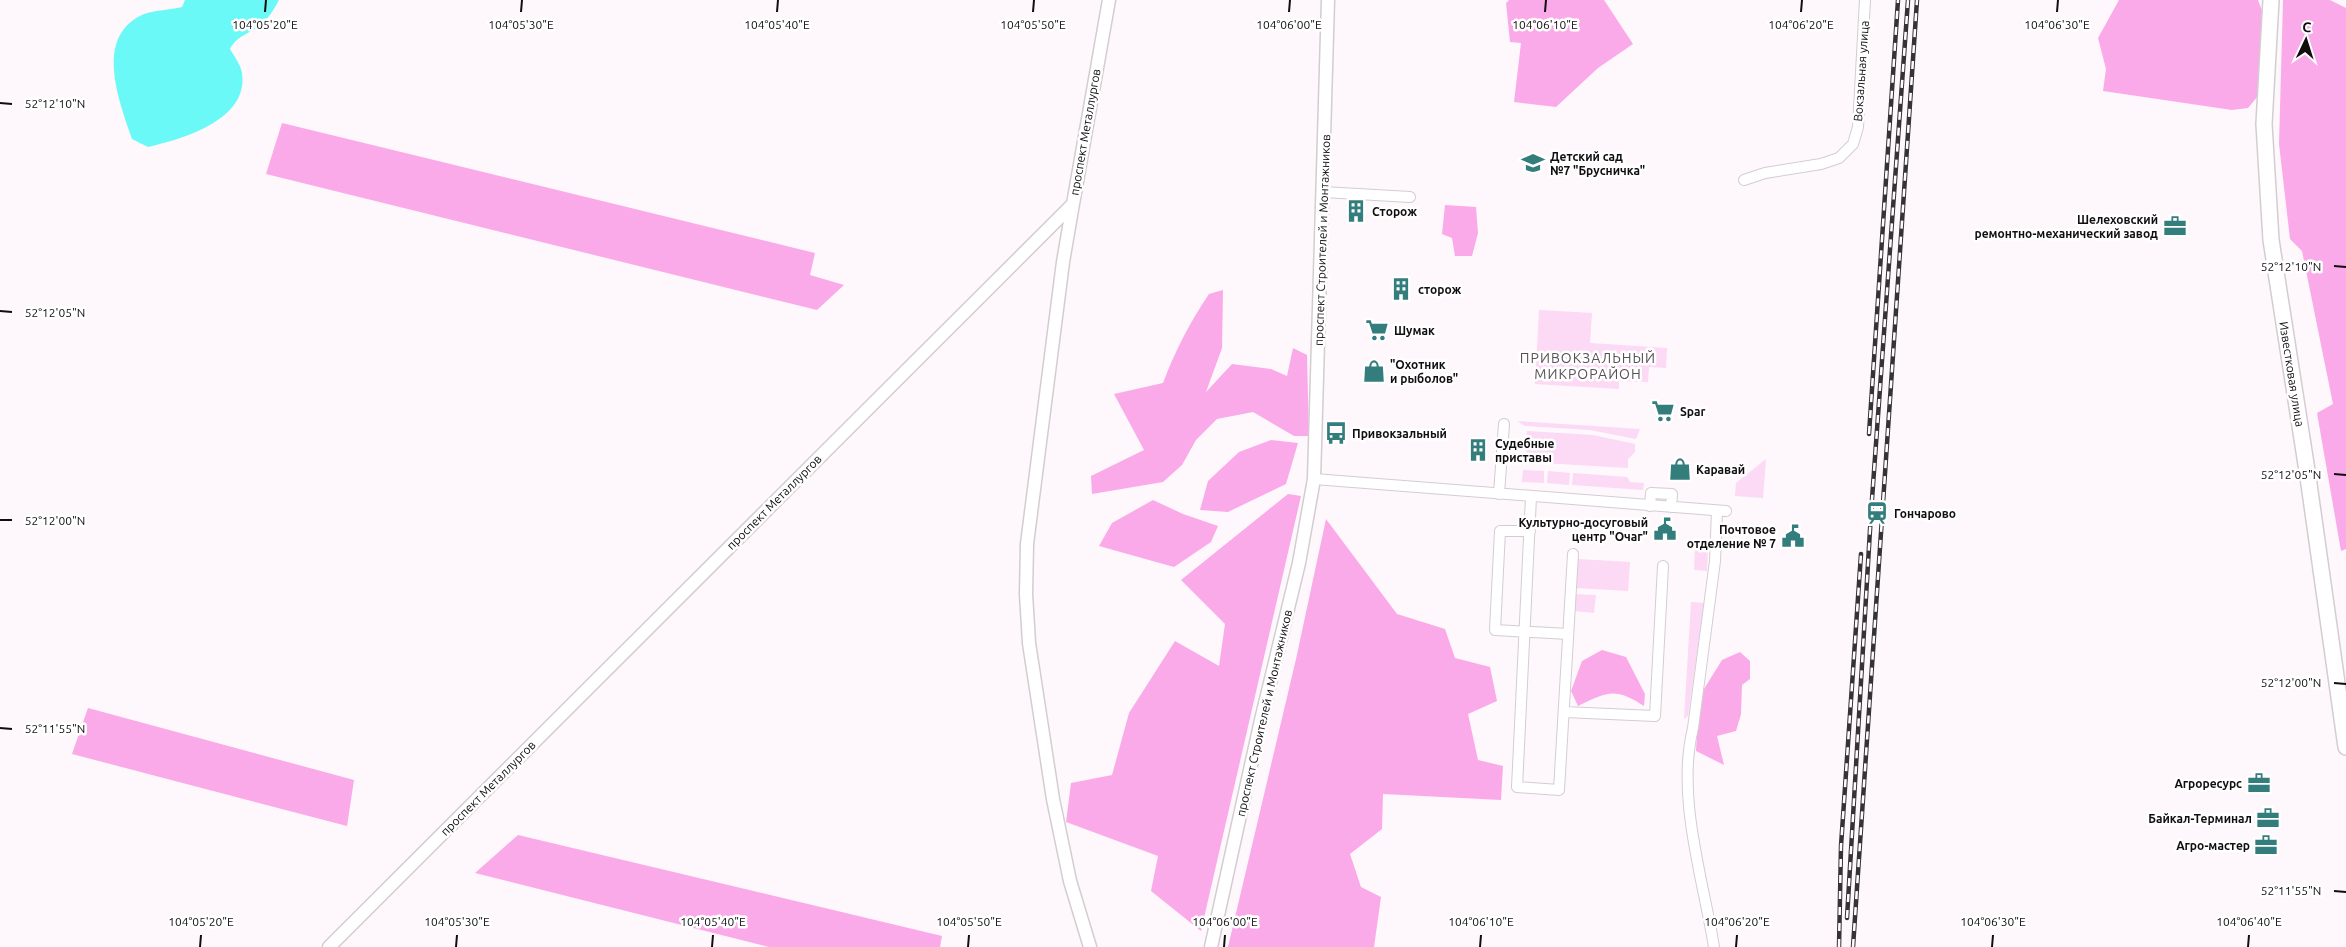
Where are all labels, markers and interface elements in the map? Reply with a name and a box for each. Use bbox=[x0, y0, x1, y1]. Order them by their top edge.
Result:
north arrow bbox=[2281, 15, 2331, 65]
text: 104°05'20"E bbox=[232, 18, 298, 31]
text: 104°05'30"E bbox=[488, 18, 554, 31]
text: 104°05'40"E bbox=[744, 18, 810, 31]
text: 104°05'50"E bbox=[1000, 18, 1066, 31]
text: 104°06'00"E bbox=[1256, 18, 1322, 31]
text: 104°06'10"E bbox=[1512, 18, 1578, 31]
text: 104°06'20"E bbox=[1768, 18, 1834, 31]
text: 104°06'30"E bbox=[2024, 18, 2090, 31]
text: С bbox=[2302, 19, 2312, 35]
street label: Вокзальная улица bbox=[1851, 20, 1871, 122]
street label: проспект Металлургов bbox=[1067, 68, 1103, 196]
text: 52°12'10"N bbox=[25, 97, 85, 110]
street label: проспект Строителей и Монтажников bbox=[1312, 134, 1332, 346]
school or university icon: Детский сад №7 "Брусничка" bbox=[1520, 150, 1546, 176]
place label: Детский сад №7 "Брусничка" bbox=[1550, 150, 1645, 177]
building icon: Сторож bbox=[1343, 198, 1369, 224]
place label: Сторож bbox=[1372, 205, 1417, 218]
place label: Шелеховский ремонтно-механический завод bbox=[1974, 213, 2158, 240]
office icon: Шелеховский ремонтно-механический завод bbox=[2162, 213, 2188, 239]
text: 52°12'10"N bbox=[2261, 260, 2321, 273]
building icon: сторож bbox=[1388, 276, 1414, 302]
place label: сторож bbox=[1418, 283, 1461, 296]
text: 52°12'05"N bbox=[25, 306, 85, 319]
supermarket icon: Шумак bbox=[1364, 317, 1390, 343]
street label: Известковая улица bbox=[2277, 320, 2307, 428]
place label: Шумак bbox=[1394, 324, 1435, 337]
district label: ПРИВОКЗАЛЬНЫЙ МИКРОРАЙОН bbox=[1520, 349, 1656, 382]
shop icon: "Охотник и рыболов" bbox=[1361, 358, 1387, 384]
place label: "Охотник и рыболов" bbox=[1390, 358, 1458, 385]
supermarket icon: Spar bbox=[1650, 398, 1676, 424]
place label: Spar bbox=[1680, 405, 1706, 418]
bus stop icon: Привокзальный bbox=[1323, 420, 1349, 446]
place label: Привокзальный bbox=[1352, 427, 1447, 440]
building icon: Судебные приставы bbox=[1465, 437, 1491, 463]
place label: Судебные приставы bbox=[1495, 437, 1554, 464]
street label: проспект Металлургов bbox=[724, 452, 824, 552]
shop icon: Каравай bbox=[1667, 456, 1693, 482]
place label: Каравай bbox=[1696, 463, 1745, 476]
text: 52°12'05"N bbox=[2261, 468, 2321, 481]
station icon: Гончарово bbox=[1864, 500, 1890, 526]
place label: Гончарово bbox=[1894, 507, 1956, 520]
text: 52°12'00"N bbox=[25, 514, 85, 527]
place label: Культурно-досуговый центр "Очаг" bbox=[1519, 516, 1648, 543]
public building icon: Культурно-досуговый центр "Очаг" bbox=[1652, 516, 1678, 542]
place label: Почтовое отделение № 7 bbox=[1687, 523, 1776, 550]
public building icon: Почтовое отделение № 7 bbox=[1780, 523, 1806, 549]
street label: проспект Строителей и Монтажников bbox=[1234, 608, 1294, 818]
text: 52°12'00"N bbox=[2261, 676, 2321, 689]
text: 52°11'55"N bbox=[25, 722, 85, 735]
street label: проспект Металлургов bbox=[438, 738, 538, 838]
office icon: Агроресурс bbox=[2246, 770, 2272, 796]
place label: Агроресурс bbox=[2174, 777, 2242, 790]
office icon: Байкал-Терминал bbox=[2255, 805, 2281, 831]
place label: Байкал-Терминал bbox=[2148, 812, 2252, 825]
office icon: Агро-мастер bbox=[2253, 832, 2279, 858]
place label: Агро-мастер bbox=[2176, 839, 2250, 852]
text: 52°11'55"N bbox=[2261, 884, 2321, 897]
text: 104°05'20"E bbox=[168, 915, 234, 928]
text: 104°05'30"E bbox=[424, 915, 490, 928]
text: 104°05'40"E bbox=[680, 915, 746, 928]
text: 104°05'50"E bbox=[936, 915, 1002, 928]
text: 104°06'00"E bbox=[1192, 915, 1258, 928]
text: 104°06'10"E bbox=[1448, 915, 1514, 928]
text: 104°06'20"E bbox=[1704, 915, 1770, 928]
text: 104°06'30"E bbox=[1960, 915, 2026, 928]
text: 104°06'40"E bbox=[2216, 915, 2282, 928]

